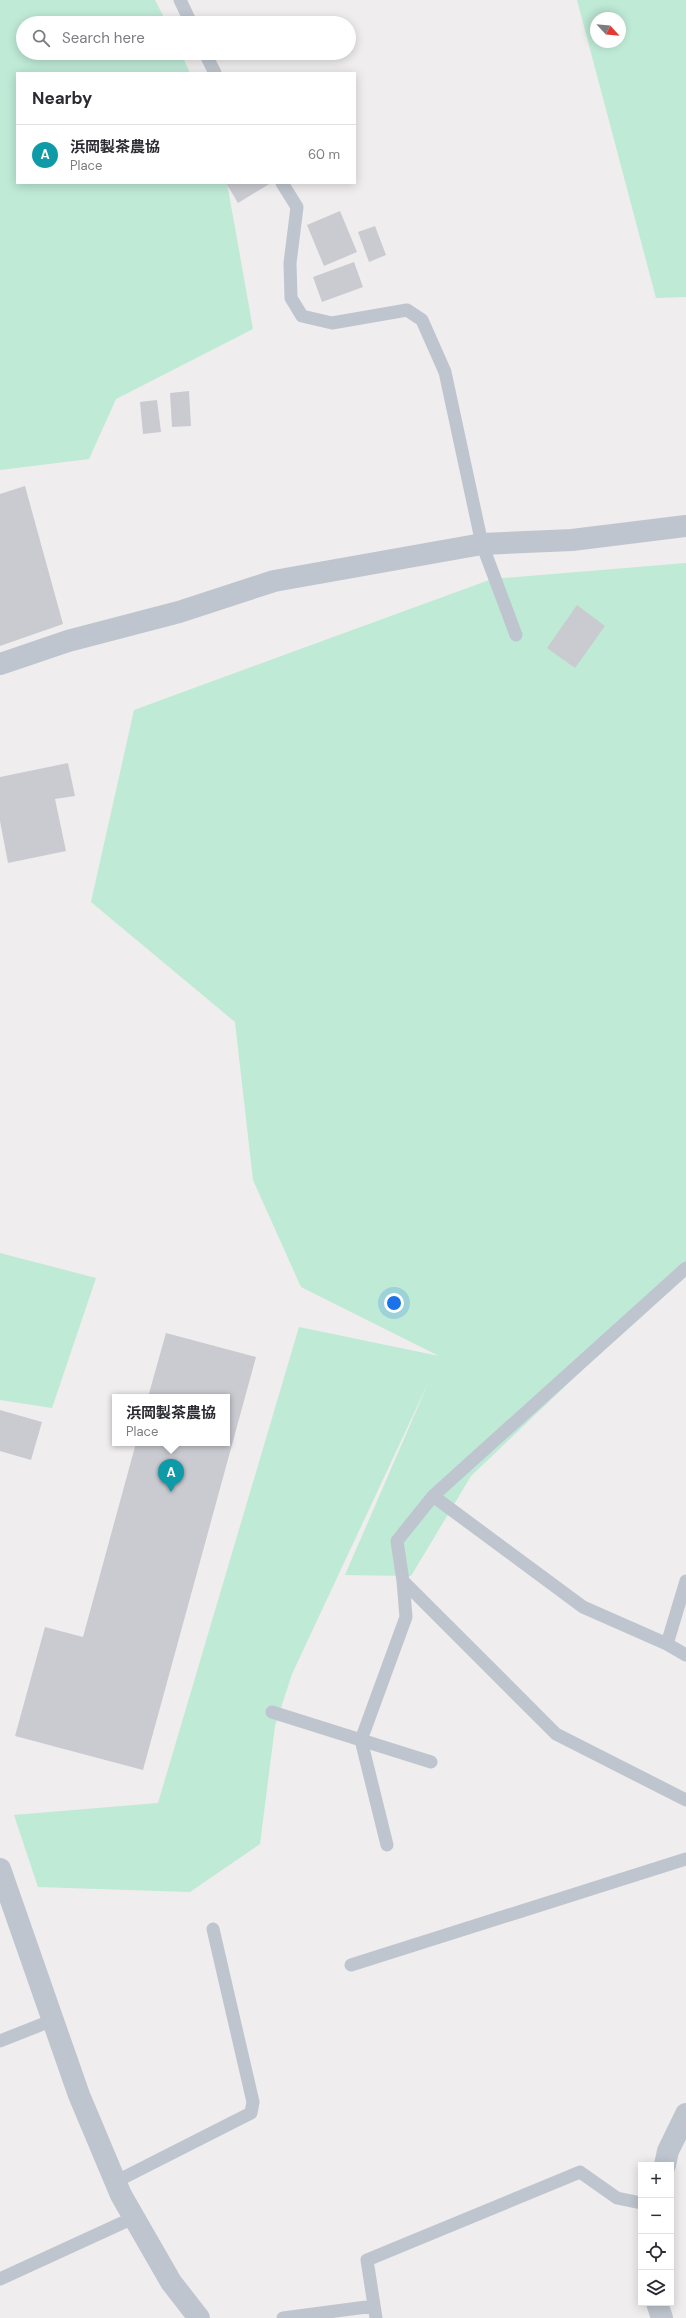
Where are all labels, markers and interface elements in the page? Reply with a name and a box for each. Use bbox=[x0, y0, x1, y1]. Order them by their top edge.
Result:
north arrow bbox=[590, 12, 626, 48]
search box bbox=[16, 16, 356, 60]
icon: search bbox=[30, 27, 52, 49]
text: Search here bbox=[62, 28, 145, 48]
text: Nearby bbox=[32, 87, 92, 109]
text: 浜岡製茶農協 bbox=[70, 137, 160, 157]
text: A bbox=[40, 146, 50, 163]
text: 60 m bbox=[308, 146, 340, 163]
text: Place bbox=[70, 157, 102, 174]
your location bbox=[384, 1293, 404, 1313]
popup bbox=[112, 1394, 230, 1446]
text: 浜岡製茶農協 bbox=[126, 1403, 216, 1423]
text: Place bbox=[126, 1423, 158, 1440]
pin: A bbox=[158, 1459, 184, 1492]
map controls bbox=[638, 2162, 674, 2306]
button: + bbox=[638, 2162, 674, 2198]
button: − bbox=[638, 2198, 674, 2234]
button: locate bbox=[638, 2234, 674, 2270]
button: layers bbox=[638, 2270, 674, 2306]

